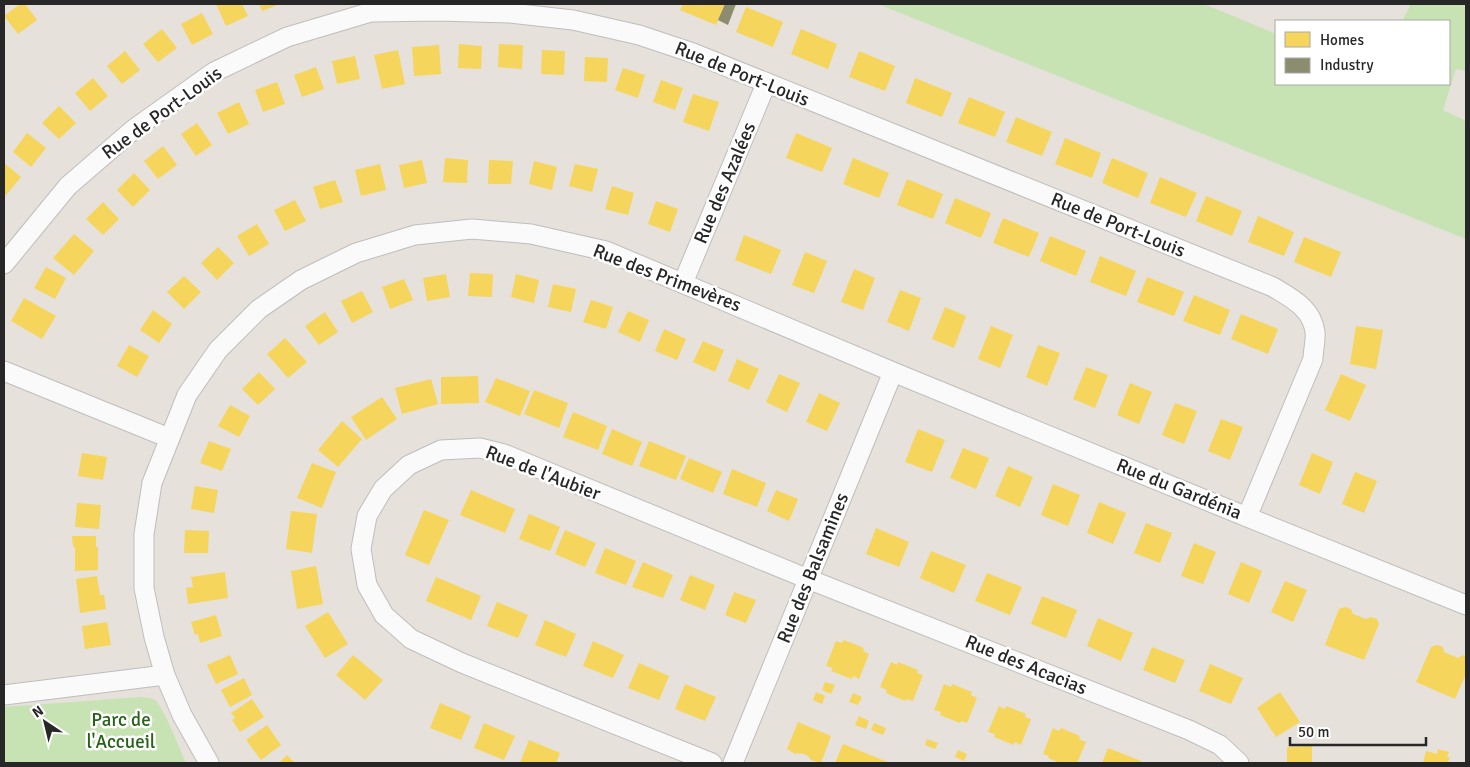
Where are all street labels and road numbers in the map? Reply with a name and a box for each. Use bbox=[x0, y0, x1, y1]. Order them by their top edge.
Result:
street label: Rue de Port-Louis bbox=[671, 36, 813, 112]
street label: Rue de Port-Louis bbox=[97, 61, 227, 165]
street label: Rue des Azalées bbox=[689, 119, 761, 247]
street label: Rue de Port-Louis bbox=[1047, 187, 1189, 263]
street label: Rue des Primevères bbox=[589, 239, 745, 317]
street label: Rue de l'Aubier bbox=[482, 440, 604, 506]
street label: Rue du Gardénia bbox=[1113, 453, 1245, 525]
street label: Rue des Balsamines bbox=[772, 489, 854, 647]
street label: Rue des Acacias bbox=[962, 630, 1090, 700]

